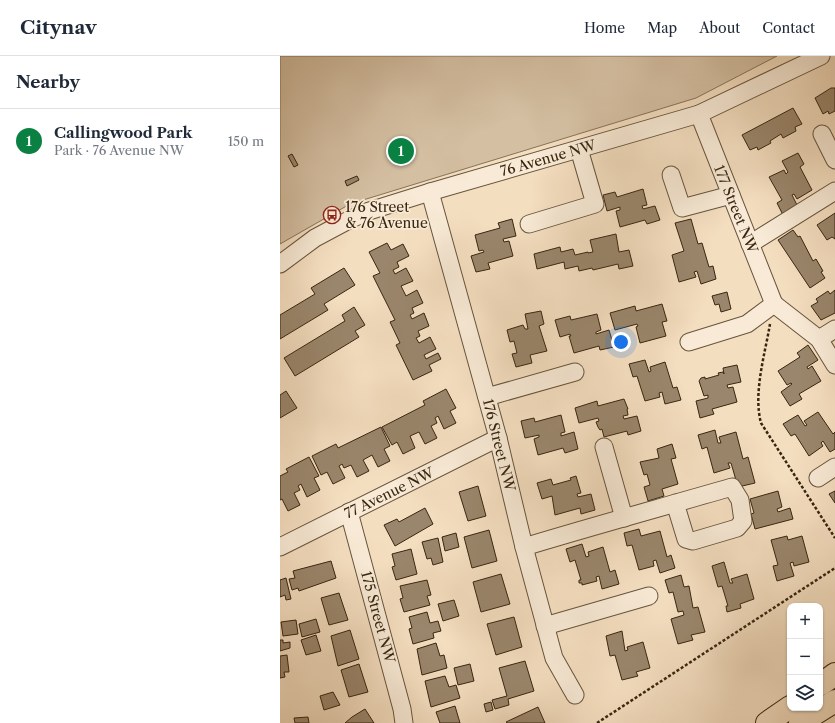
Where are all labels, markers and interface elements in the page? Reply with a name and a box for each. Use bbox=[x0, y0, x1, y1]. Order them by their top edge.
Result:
text: Citynav bbox=[20, 16, 97, 39]
text: Home bbox=[584, 19, 625, 37]
text: Map bbox=[647, 19, 677, 37]
text: About bbox=[699, 19, 740, 37]
text: Contact bbox=[762, 19, 815, 37]
text: Nearby bbox=[16, 72, 80, 92]
text: Callingwood Park bbox=[54, 123, 192, 142]
text: 1 bbox=[26, 133, 32, 149]
text: 150 m bbox=[228, 133, 264, 149]
pin: 1 bbox=[388, 136, 414, 166]
street label: 76 Avenue NW bbox=[498, 136, 598, 180]
text: Park · 76 Avenue NW bbox=[54, 142, 184, 158]
street label: 177 Street NW bbox=[710, 162, 762, 256]
place label: 176 Street & 76 Avenue bbox=[345, 198, 428, 232]
bus stop icon: 176 Street & 76 Avenue bbox=[322, 205, 342, 225]
your location bbox=[611, 332, 631, 352]
street label: 176 Street NW bbox=[479, 397, 519, 494]
street label: 77 Avenue NW bbox=[341, 463, 437, 522]
street label: 175 Street NW bbox=[357, 569, 399, 666]
map controls bbox=[787, 603, 823, 711]
button: + bbox=[787, 603, 823, 639]
button: − bbox=[787, 639, 823, 675]
button: layers bbox=[787, 675, 823, 711]

